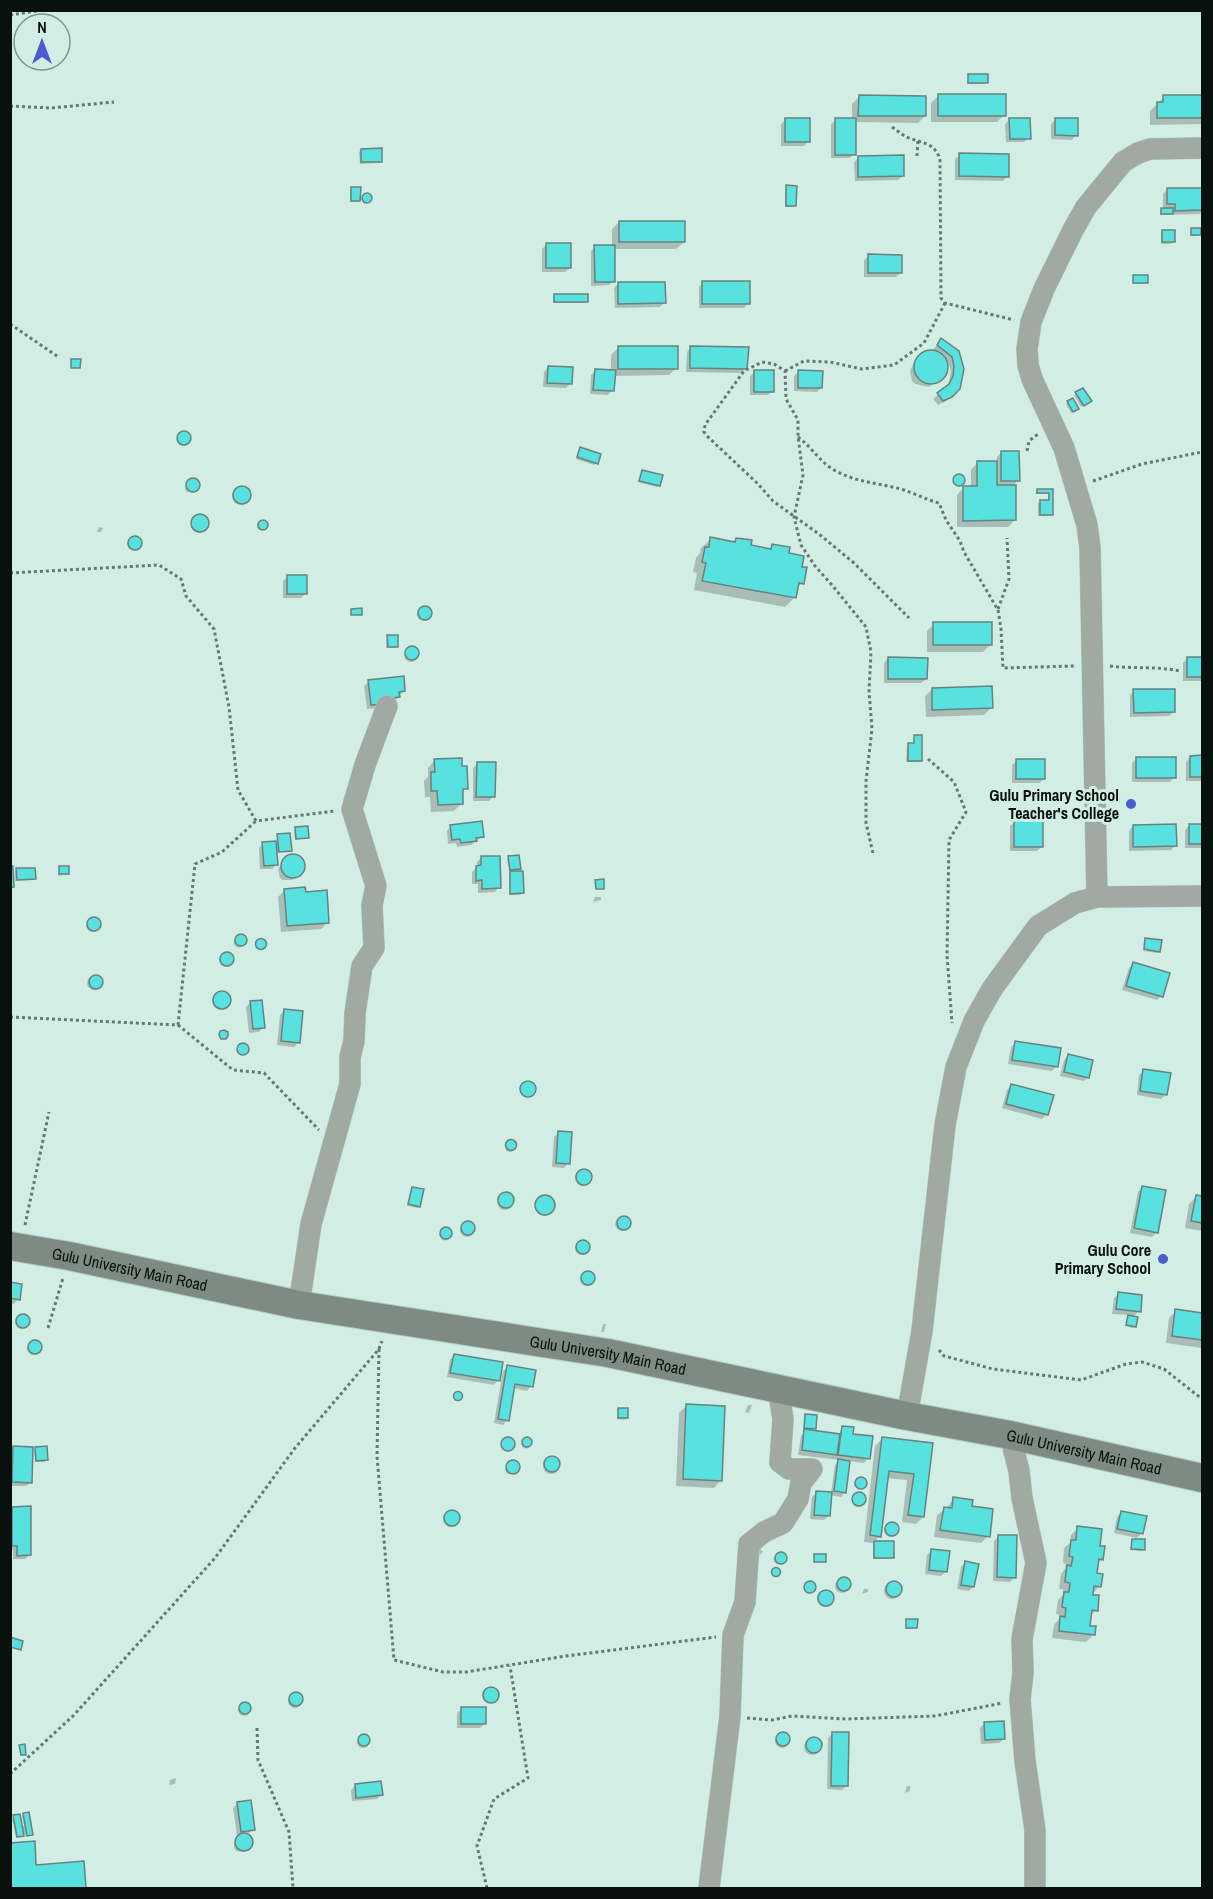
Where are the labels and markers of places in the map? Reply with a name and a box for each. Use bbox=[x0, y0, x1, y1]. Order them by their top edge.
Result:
place label: Gulu Primary School Teacher's College bbox=[989, 784, 1119, 824]
marker: Gulu Primary School Teacher's College bbox=[1124, 797, 1138, 811]
place label: Gulu Core Primary School bbox=[1055, 1239, 1151, 1279]
marker: Gulu Core Primary School bbox=[1156, 1252, 1170, 1266]

